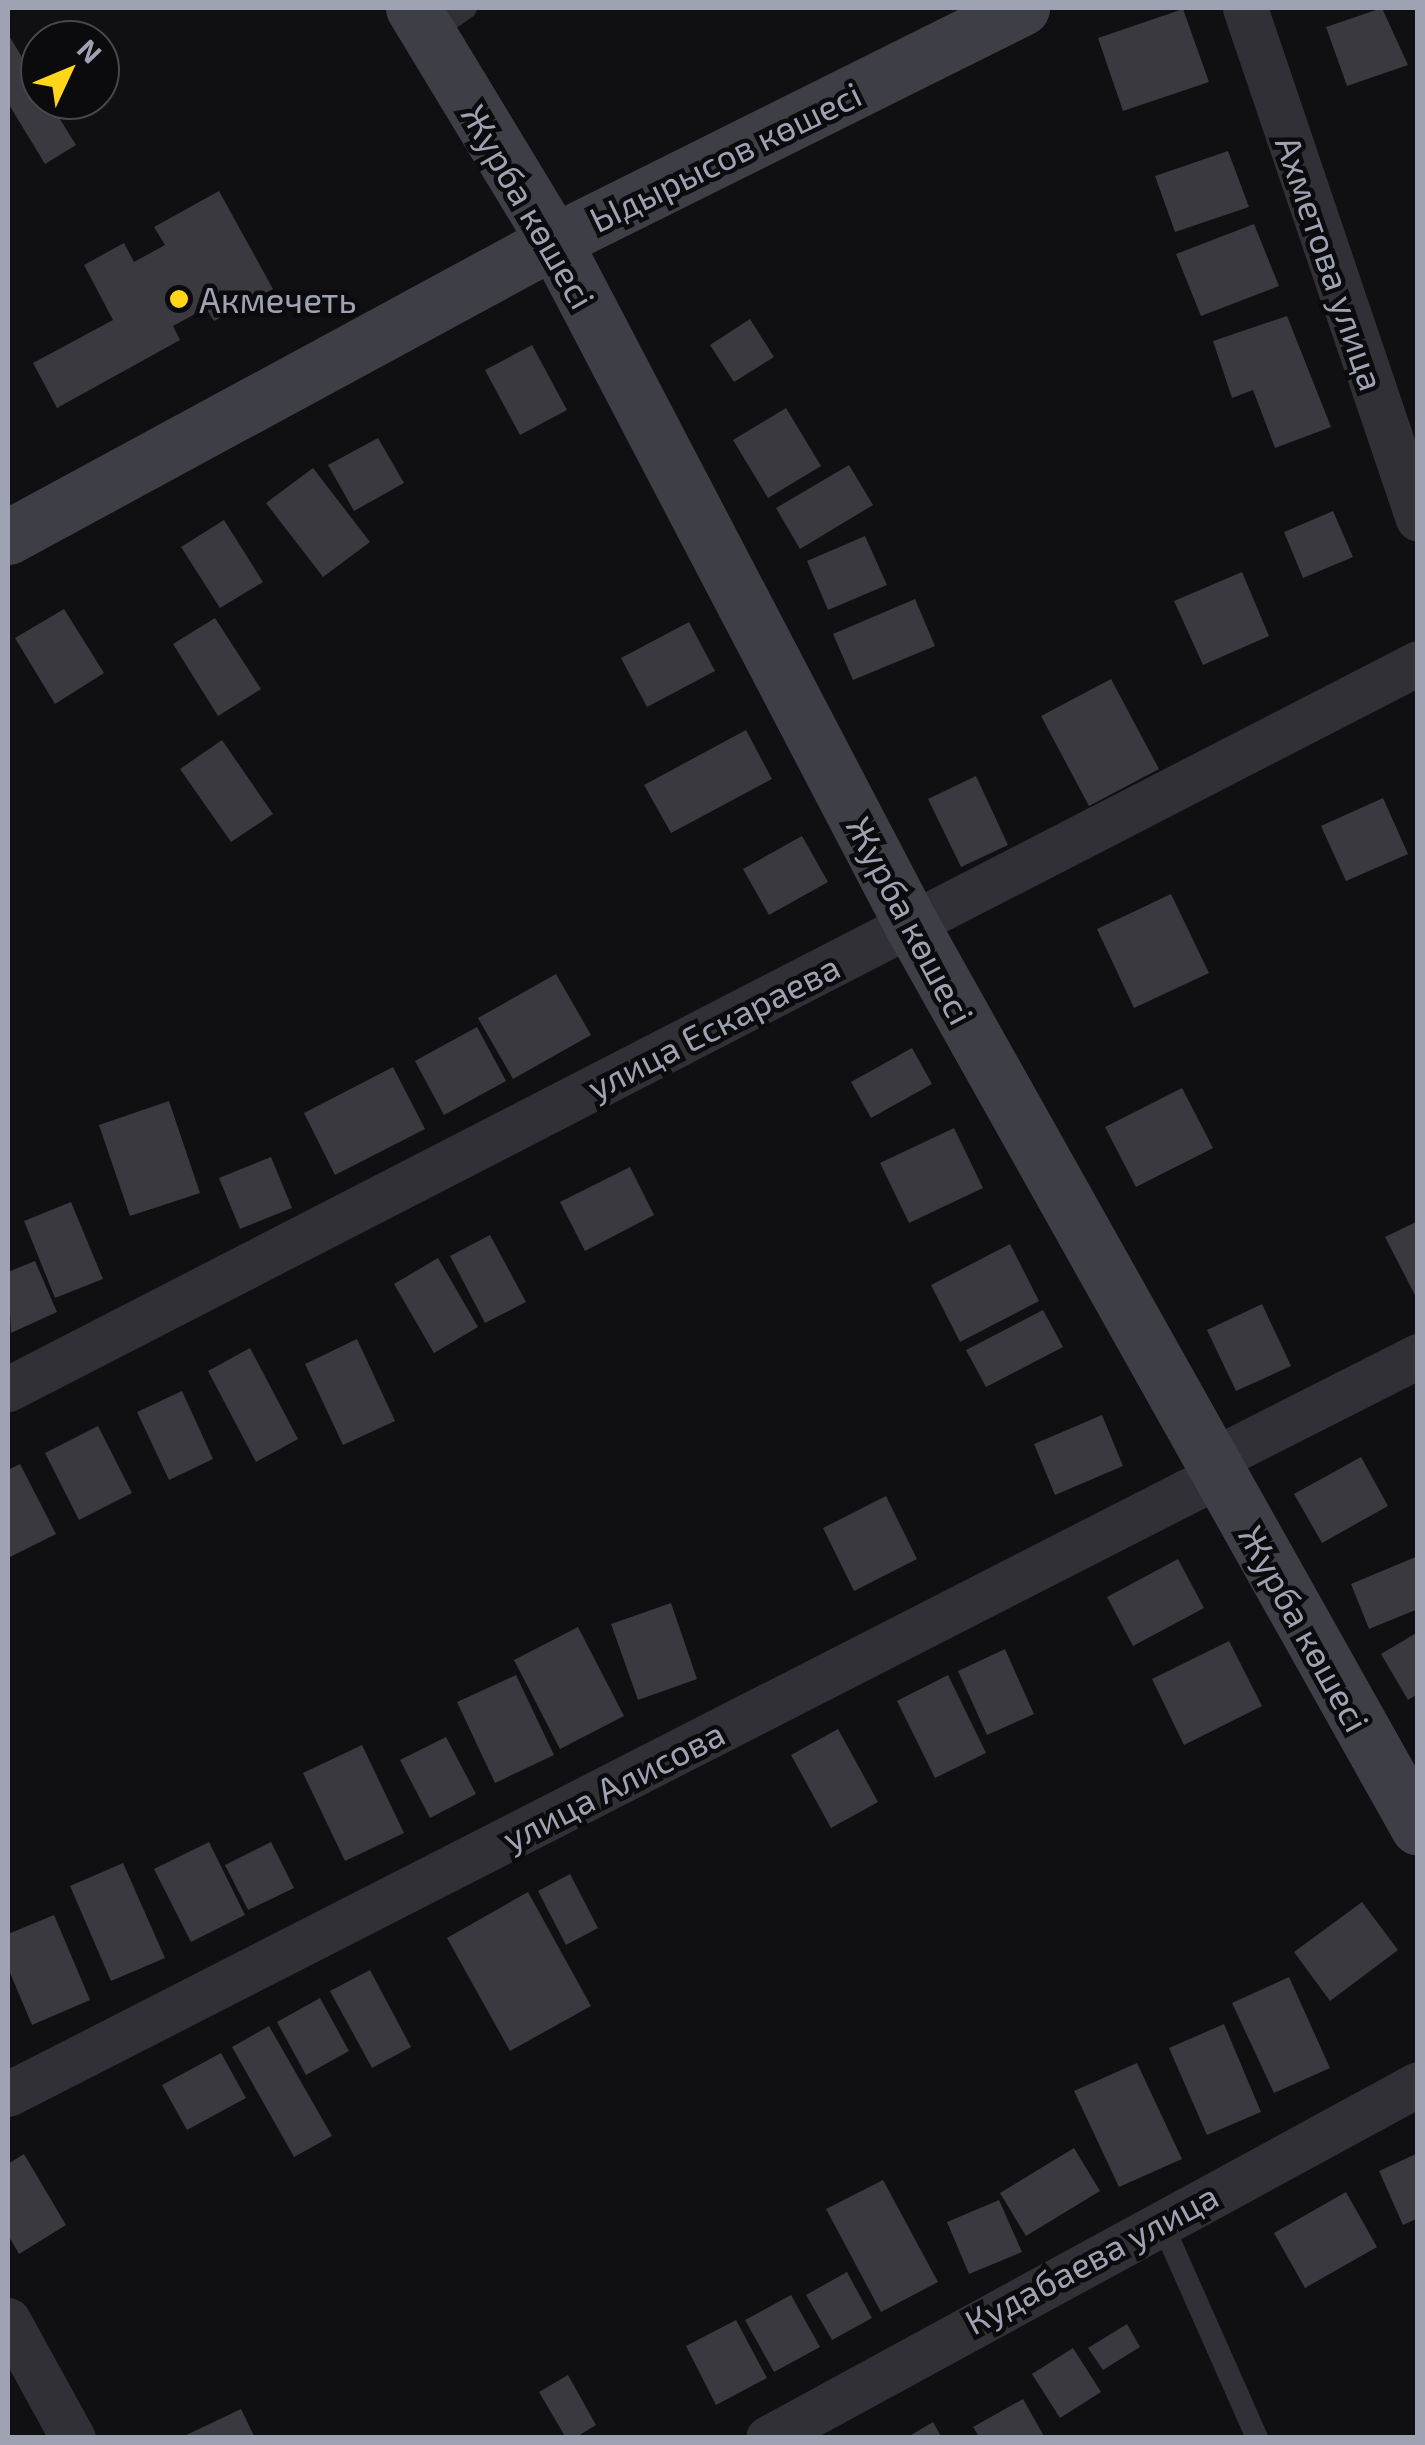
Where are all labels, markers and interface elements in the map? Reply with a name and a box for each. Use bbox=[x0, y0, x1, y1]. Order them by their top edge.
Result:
north arrow bbox=[20, 20, 120, 120]
text: N bbox=[71, 31, 109, 70]
street label: Ыдырысов көшесі bbox=[582, 72, 868, 240]
street label: Журба көшесі bbox=[454, 96, 604, 316]
street label: Ахметова улица bbox=[1268, 131, 1394, 395]
place label: Акмечеть bbox=[199, 278, 357, 320]
marker: Акмечеть bbox=[168, 288, 190, 310]
street label: Журба көшесі bbox=[839, 809, 983, 1031]
street label: улица Ескараева bbox=[580, 944, 846, 1108]
street label: Журба көшесі bbox=[1231, 1518, 1379, 1738]
street label: улица Алисова bbox=[495, 1711, 731, 1859]
street label: Кудабаева улица bbox=[957, 2174, 1225, 2342]

